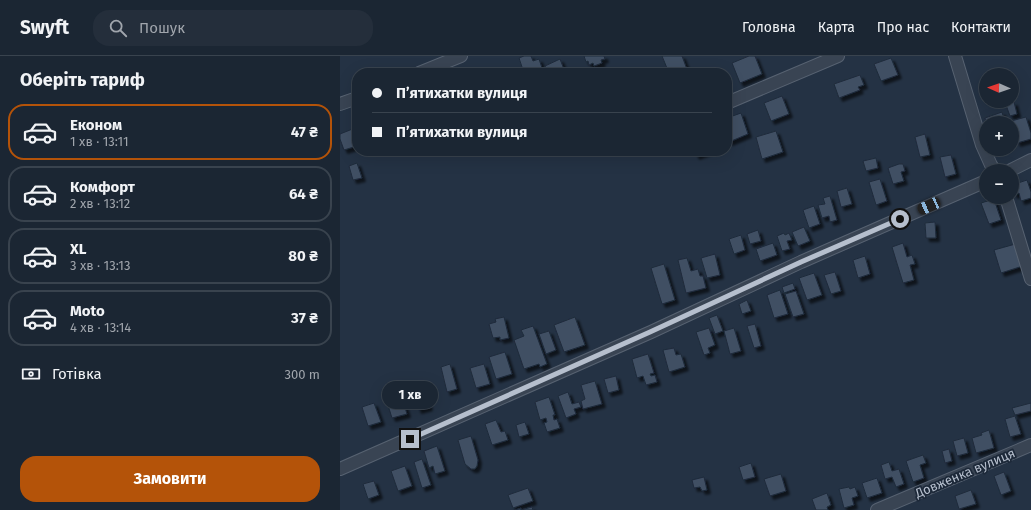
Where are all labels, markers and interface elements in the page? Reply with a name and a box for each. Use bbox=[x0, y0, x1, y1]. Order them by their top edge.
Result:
search box bbox=[93, 10, 373, 46]
text: Swyft bbox=[20, 16, 69, 39]
icon: search bbox=[107, 17, 129, 39]
text: Пошук bbox=[139, 19, 185, 37]
text: Головна bbox=[742, 19, 796, 36]
text: Карта bbox=[818, 19, 855, 36]
text: Про нас bbox=[877, 19, 929, 36]
text: Контакти bbox=[951, 19, 1011, 36]
north arrow bbox=[979, 68, 1019, 108]
map controls bbox=[979, 68, 1019, 204]
text: Оберіть тариф bbox=[20, 69, 145, 91]
text: Пʼятихатки вулиця bbox=[396, 84, 527, 102]
icon: car bbox=[22, 114, 58, 150]
text: Економ bbox=[70, 116, 122, 134]
button: + bbox=[979, 116, 1019, 156]
text: 47 ₴ bbox=[291, 123, 318, 141]
text: Пʼятихатки вулиця bbox=[396, 123, 527, 141]
text: 1 хв · 13:11 bbox=[70, 134, 129, 149]
button: − bbox=[979, 164, 1019, 204]
icon: car bbox=[22, 176, 58, 212]
text: Комфорт bbox=[70, 178, 135, 196]
text: 64 ₴ bbox=[289, 185, 318, 203]
text: 2 хв · 13:12 bbox=[70, 196, 130, 211]
car bbox=[916, 196, 942, 216]
route start bbox=[891, 210, 909, 228]
icon: car bbox=[22, 238, 58, 274]
text: XL bbox=[70, 240, 86, 258]
text: 80 ₴ bbox=[288, 247, 318, 265]
text: 3 хв · 13:13 bbox=[70, 258, 130, 273]
icon: car bbox=[22, 300, 58, 336]
text: Moto bbox=[70, 302, 105, 320]
text: 37 ₴ bbox=[291, 309, 318, 327]
text: 4 хв · 13:14 bbox=[70, 320, 131, 335]
icon: cash bbox=[20, 363, 42, 385]
text: Готівка bbox=[52, 365, 102, 383]
text: 300 m bbox=[284, 367, 320, 382]
callout: 1 хв bbox=[382, 381, 438, 409]
text: 1 хв bbox=[398, 387, 422, 402]
route end bbox=[401, 430, 419, 448]
street label: Довженка вулиця bbox=[912, 445, 1017, 501]
button: Замовити bbox=[20, 456, 320, 502]

